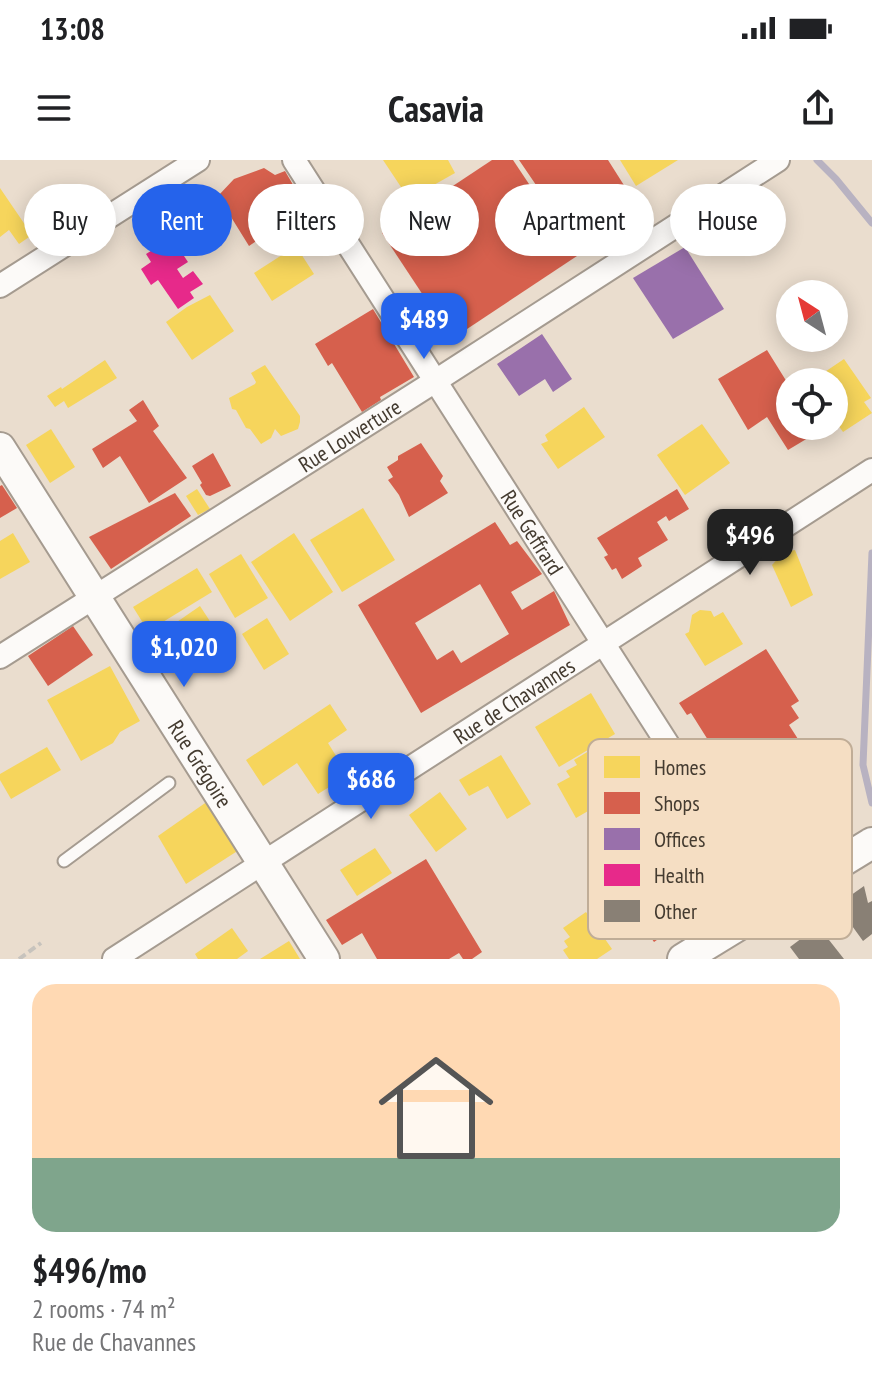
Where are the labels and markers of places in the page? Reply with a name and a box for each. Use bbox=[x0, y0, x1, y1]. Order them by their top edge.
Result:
pin: $489 bbox=[377, 293, 471, 361]
pin: $496 bbox=[703, 509, 797, 577]
pin: $1,020 bbox=[119, 621, 249, 689]
pin: $686 bbox=[324, 753, 418, 821]

